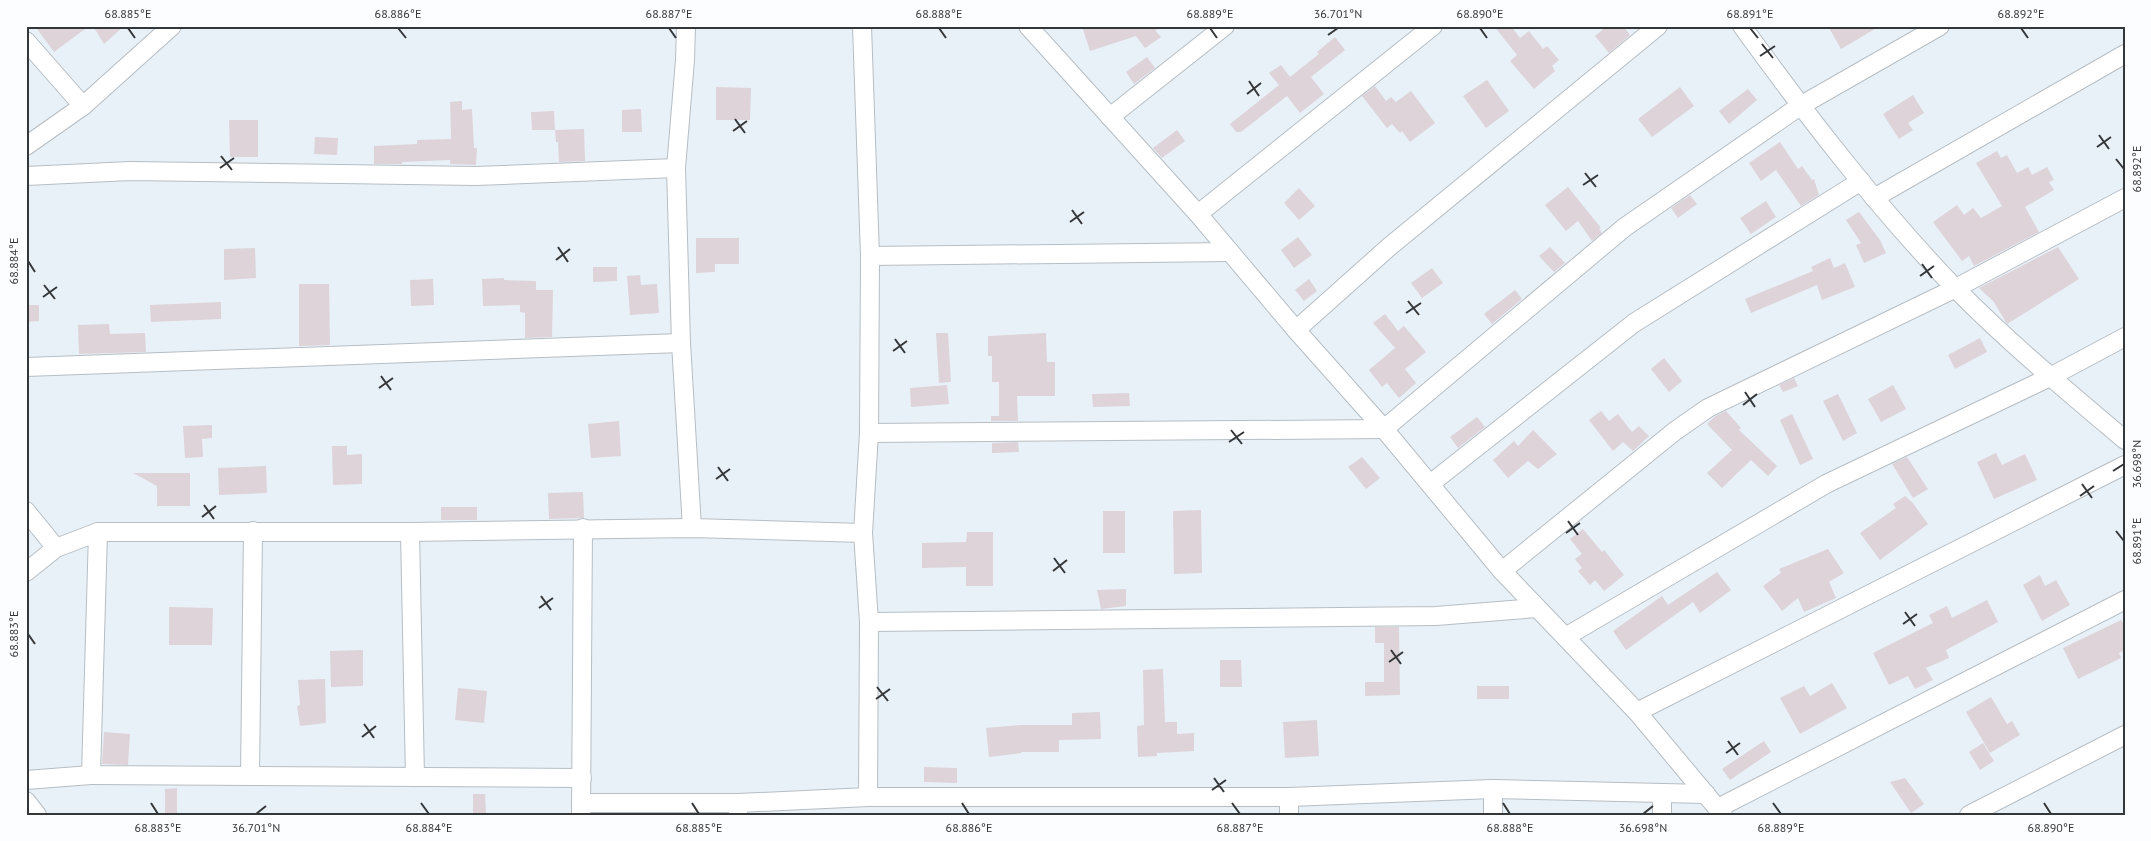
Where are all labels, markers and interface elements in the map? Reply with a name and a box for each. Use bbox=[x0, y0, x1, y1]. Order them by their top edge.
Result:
text: 68.885°E bbox=[105, 6, 151, 21]
text: 68.886°E bbox=[375, 6, 421, 21]
text: 68.887°E bbox=[646, 6, 692, 21]
text: 68.888°E bbox=[916, 6, 962, 21]
text: 68.889°E bbox=[1187, 6, 1233, 21]
text: 36.701°N bbox=[1314, 6, 1362, 21]
text: 68.890°E bbox=[1457, 6, 1503, 21]
text: 68.891°E bbox=[1727, 6, 1773, 21]
text: 68.892°E bbox=[1998, 6, 2044, 21]
text: 68.892°E bbox=[2129, 146, 2144, 192]
text: 68.884°E bbox=[6, 238, 21, 284]
text: 36.698°N bbox=[2129, 440, 2144, 488]
text: 68.891°E bbox=[2129, 518, 2144, 564]
text: 68.883°E bbox=[6, 611, 21, 657]
text: 68.883°E bbox=[135, 820, 181, 835]
text: 36.701°N bbox=[232, 820, 280, 835]
text: 68.884°E bbox=[406, 820, 452, 835]
text: 68.885°E bbox=[676, 820, 722, 835]
text: 68.886°E bbox=[946, 820, 992, 835]
text: 68.887°E bbox=[1217, 820, 1263, 835]
text: 68.888°E bbox=[1487, 820, 1533, 835]
text: 36.698°N bbox=[1619, 820, 1667, 835]
text: 68.889°E bbox=[1758, 820, 1804, 835]
text: 68.890°E bbox=[2028, 820, 2074, 835]

